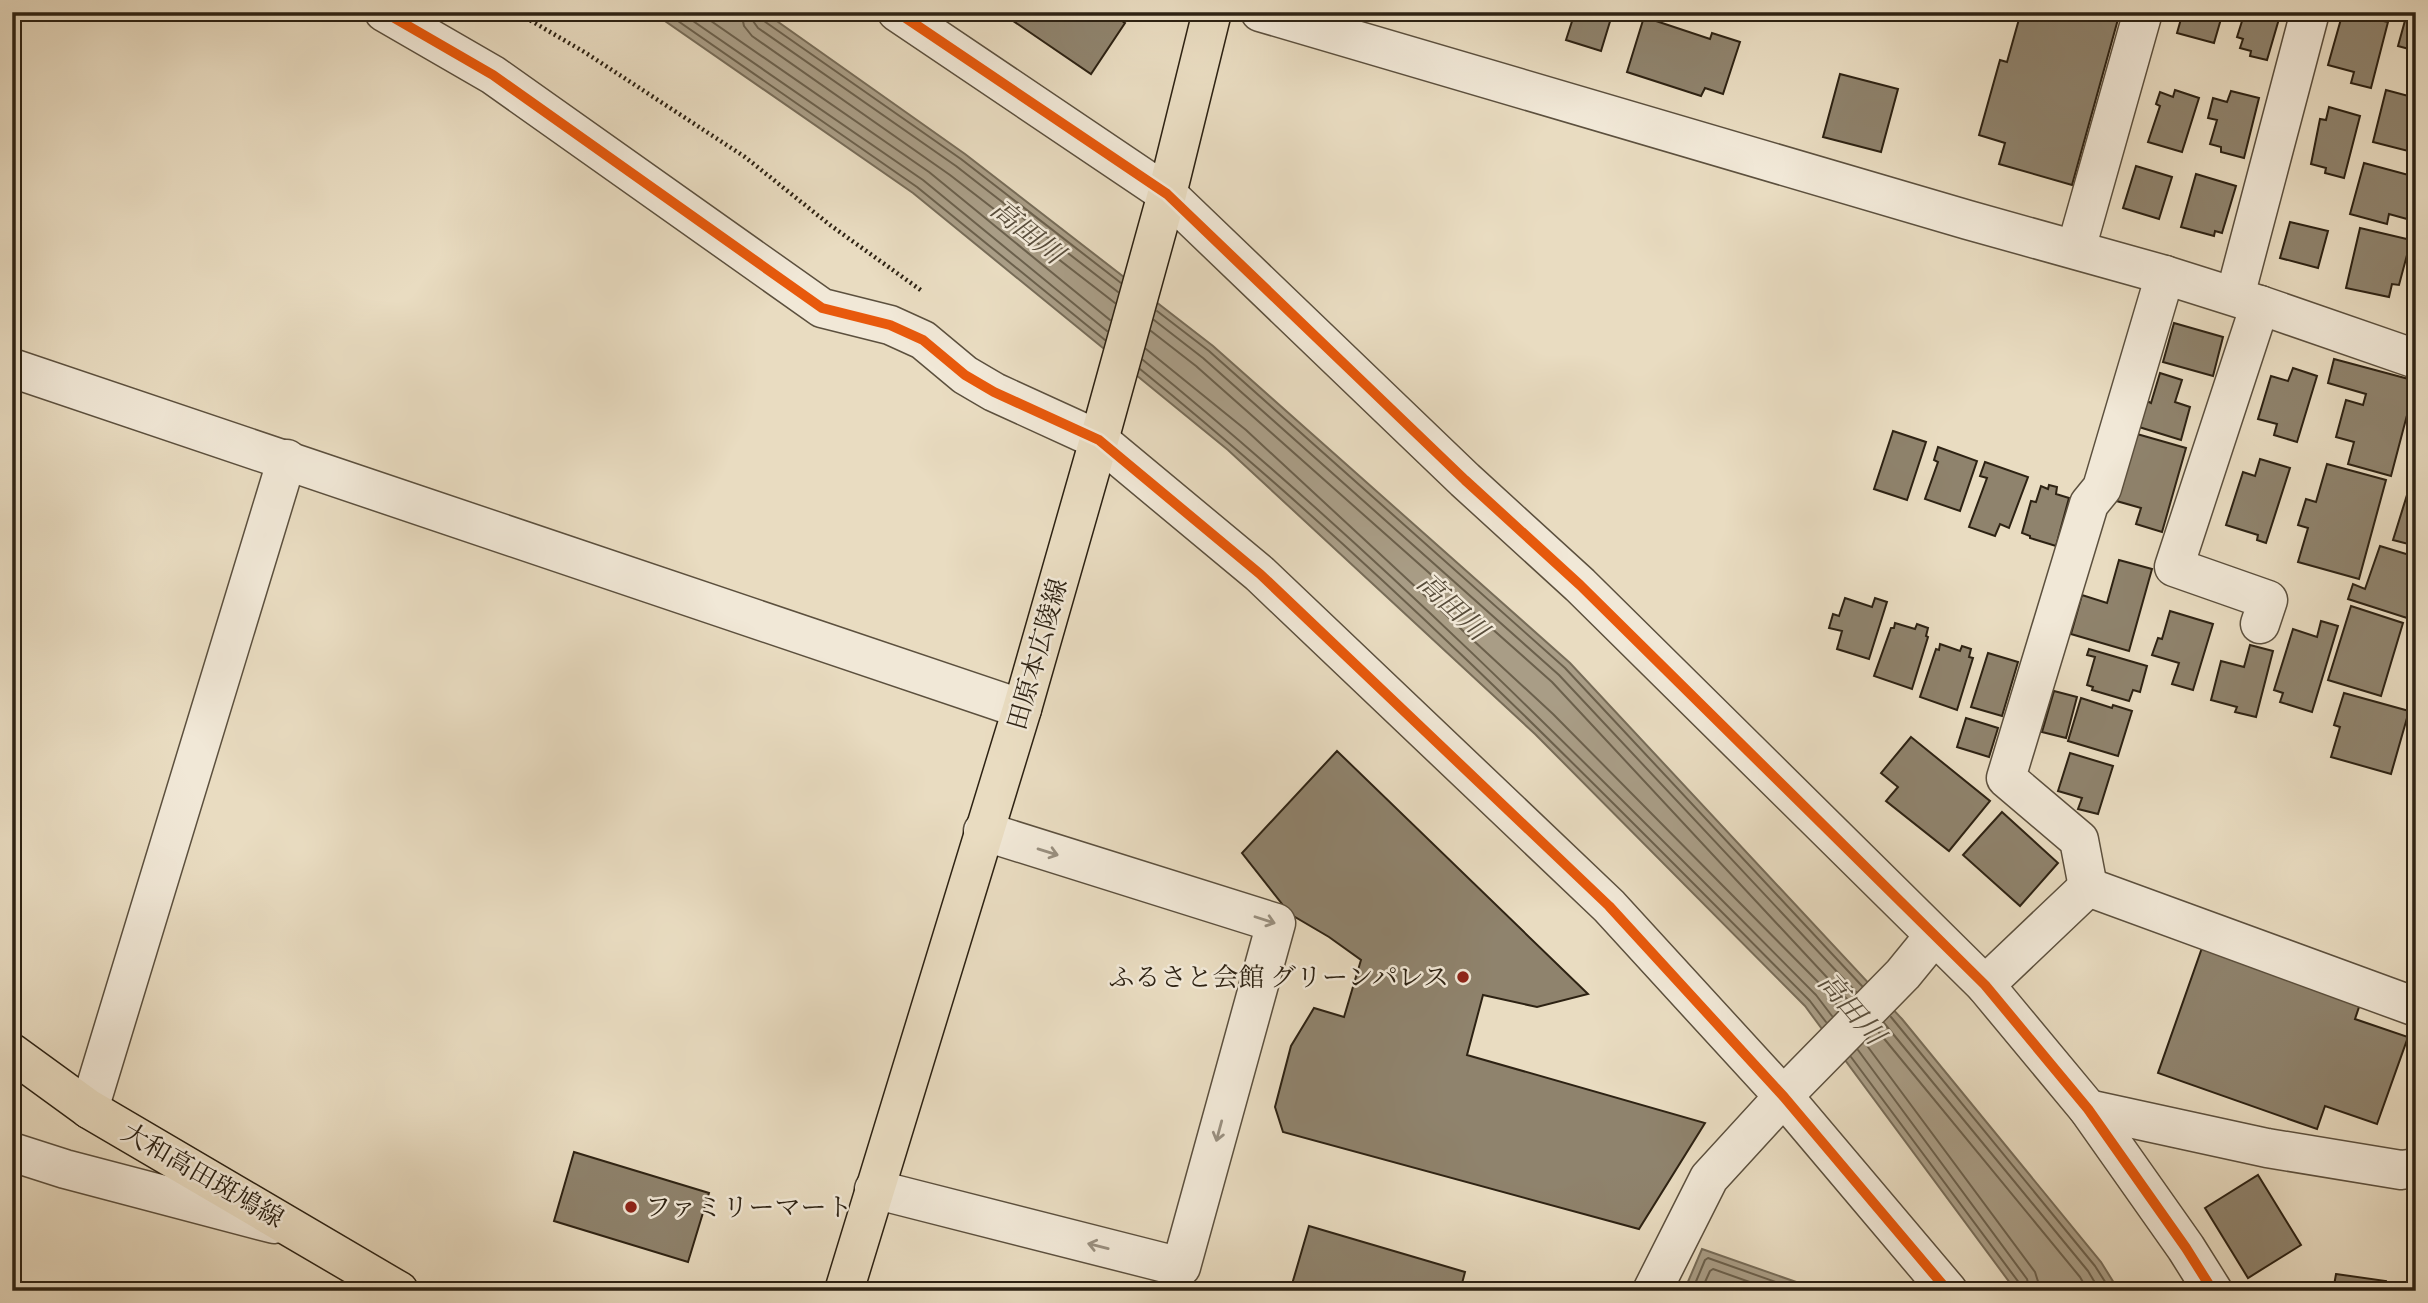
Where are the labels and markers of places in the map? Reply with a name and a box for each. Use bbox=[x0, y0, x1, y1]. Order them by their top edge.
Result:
place label: ふるさと会館 グリーンパレス bbox=[1109, 962, 1449, 993]
marker: ふるさと会館 グリーンパレス bbox=[1455, 969, 1471, 985]
place label: ファミリーマート bbox=[645, 1192, 852, 1223]
marker: ファミリーマート bbox=[623, 1199, 639, 1215]

